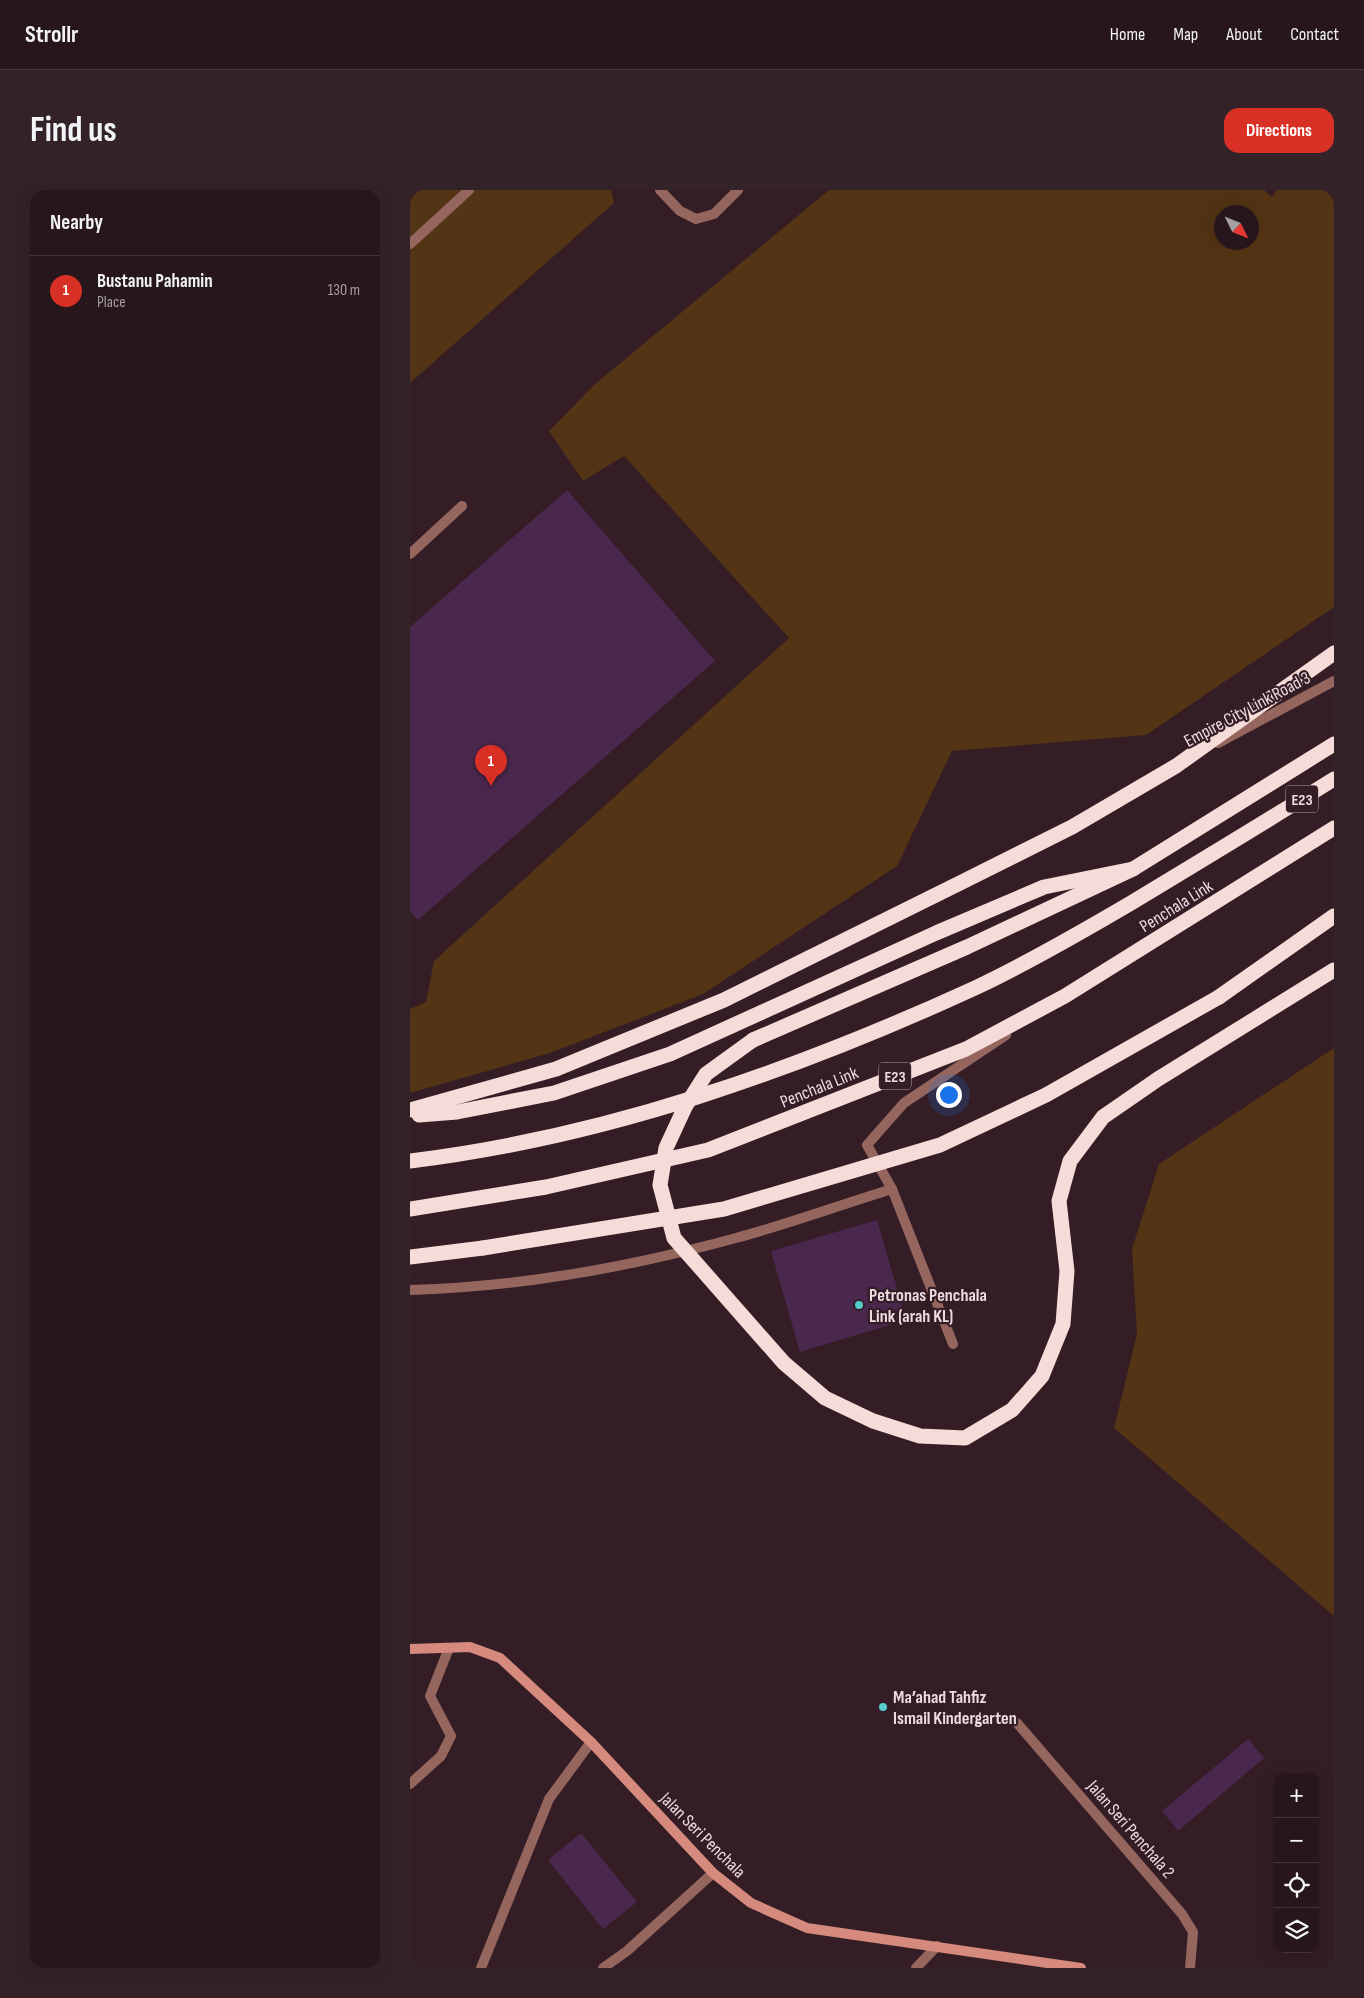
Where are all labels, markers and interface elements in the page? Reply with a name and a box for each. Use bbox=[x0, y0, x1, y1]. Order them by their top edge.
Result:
text: Strollr bbox=[25, 20, 79, 49]
text: Home bbox=[1110, 24, 1145, 45]
text: Map bbox=[1173, 24, 1198, 45]
text: About bbox=[1226, 24, 1262, 45]
text: Contact bbox=[1290, 24, 1339, 45]
button: Directions bbox=[1224, 108, 1334, 153]
text: Find us bbox=[30, 109, 117, 152]
north arrow bbox=[1214, 205, 1259, 250]
text: Nearby bbox=[50, 210, 103, 235]
text: Bustanu Pahamin bbox=[97, 270, 213, 293]
text: 1 bbox=[63, 281, 69, 300]
text: 130 m bbox=[328, 281, 360, 300]
text: Place bbox=[97, 293, 126, 312]
street label: Empire City Link Road 3 bbox=[1180, 667, 1314, 752]
pin: 1 bbox=[475, 745, 507, 786]
road number: E23 bbox=[1286, 786, 1318, 812]
street label: Penchala Link bbox=[1136, 876, 1217, 937]
street label: Penchala Link bbox=[777, 1062, 861, 1113]
road number: E23 bbox=[879, 1062, 911, 1089]
your location bbox=[936, 1082, 962, 1108]
place label: Petronas Penchala Link (arah KL) bbox=[869, 1285, 987, 1327]
marker: Petronas Penchala Link (arah KL) bbox=[853, 1299, 865, 1311]
place label: Ma’ahad Tahfiz Ismail Kindergarten bbox=[893, 1687, 1017, 1729]
marker: Ma’ahad Tahfiz Ismail Kindergarten bbox=[877, 1701, 889, 1713]
map controls bbox=[1274, 1773, 1319, 1953]
button: + bbox=[1274, 1773, 1319, 1818]
street label: Jalan Seri Penchala 2 bbox=[1082, 1775, 1179, 1883]
street label: Jalan Seri Penchala bbox=[655, 1787, 750, 1883]
button: − bbox=[1274, 1818, 1319, 1863]
button: locate bbox=[1274, 1863, 1319, 1908]
button: layers bbox=[1274, 1908, 1319, 1953]

